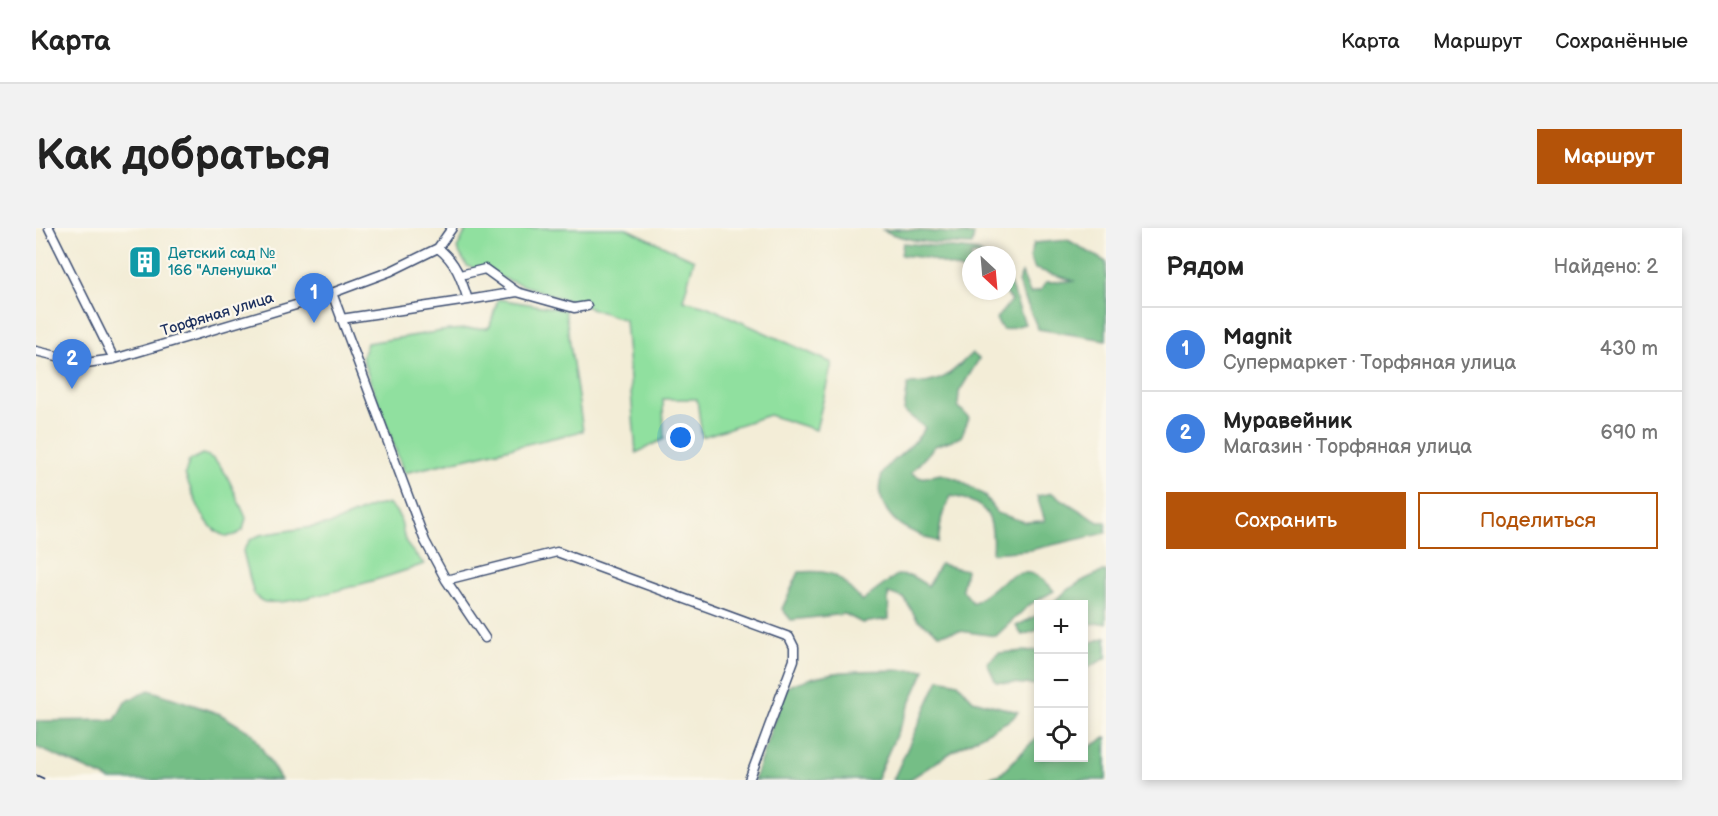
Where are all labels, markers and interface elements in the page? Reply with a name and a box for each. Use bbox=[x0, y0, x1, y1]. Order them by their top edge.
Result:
text: Карта bbox=[30, 25, 110, 58]
text: Карта bbox=[1341, 29, 1400, 54]
text: Маршрут bbox=[1433, 29, 1522, 54]
text: Сохранённые bbox=[1555, 29, 1688, 54]
button: Маршрут bbox=[1537, 129, 1682, 184]
text: Как добраться bbox=[36, 131, 331, 182]
building icon: Детский сад № 166 "Аленушка" bbox=[127, 244, 163, 280]
place label: Детский сад № 166 "Аленушка" bbox=[168, 244, 277, 280]
north arrow bbox=[962, 246, 1016, 300]
text: Рядом bbox=[1166, 252, 1244, 283]
text: Найдено: 2 bbox=[1554, 255, 1658, 279]
pin: 1 bbox=[294, 274, 334, 323]
street label: Торфяная улица bbox=[158, 288, 276, 341]
text: Magnit bbox=[1223, 324, 1292, 351]
text: 1 bbox=[1181, 337, 1190, 361]
text: 430 m bbox=[1600, 337, 1658, 361]
pin: 2 bbox=[52, 340, 92, 389]
text: Супермаркет · Торфяная улица bbox=[1223, 351, 1516, 375]
text: Муравейник bbox=[1223, 408, 1352, 435]
text: 2 bbox=[1180, 421, 1191, 445]
text: 690 m bbox=[1601, 421, 1658, 445]
your location bbox=[666, 423, 695, 452]
text: Магазин · Торфяная улица bbox=[1223, 435, 1472, 459]
button: Сохранить bbox=[1166, 492, 1406, 549]
button: Поделиться bbox=[1418, 492, 1658, 549]
map controls bbox=[1034, 600, 1088, 762]
button: + bbox=[1034, 600, 1088, 654]
button: − bbox=[1034, 654, 1088, 708]
button: locate bbox=[1034, 708, 1088, 762]

